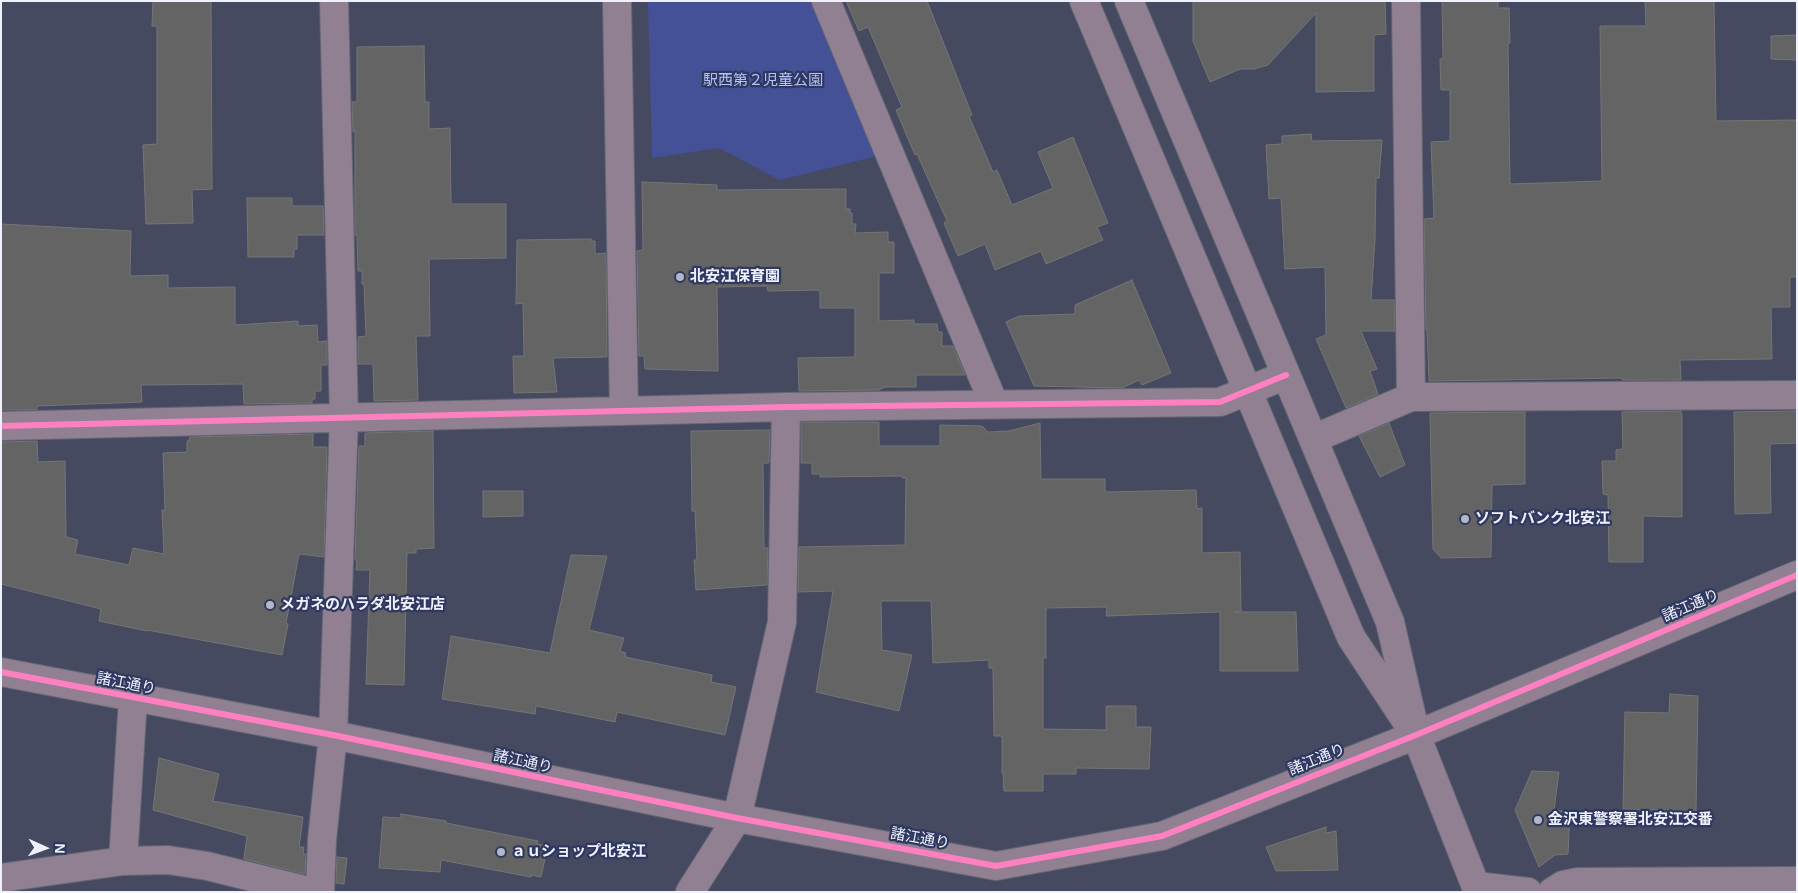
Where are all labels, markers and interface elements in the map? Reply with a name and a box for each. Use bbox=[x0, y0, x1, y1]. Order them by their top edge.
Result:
park label: 駅西第２児童公園 bbox=[703, 72, 823, 90]
place label: 北安江保育園 bbox=[690, 268, 780, 286]
marker: 北安江保育園 bbox=[674, 271, 686, 283]
place label: ソフトバンク北安江 bbox=[1475, 510, 1610, 528]
marker: ソフトバンク北安江 bbox=[1459, 513, 1471, 525]
street label: 諸江通り bbox=[1660, 586, 1722, 626]
place label: メガネのハラダ北安江店 bbox=[280, 596, 445, 614]
marker: メガネのハラダ北安江店 bbox=[264, 599, 276, 611]
street label: 諸江通り bbox=[95, 669, 157, 699]
street label: 諸江通り bbox=[1286, 740, 1348, 780]
street label: 諸江通り bbox=[492, 747, 554, 777]
place label: 金沢東警察署北安江交番 bbox=[1548, 811, 1713, 829]
marker: 金沢東警察署北安江交番 bbox=[1532, 814, 1544, 826]
north arrow bbox=[20, 823, 70, 873]
street label: 諸江通り bbox=[889, 825, 951, 853]
text: N bbox=[52, 843, 68, 854]
place label: ａｕショップ北安江 bbox=[511, 843, 646, 861]
marker: ａｕショップ北安江 bbox=[495, 846, 507, 858]

